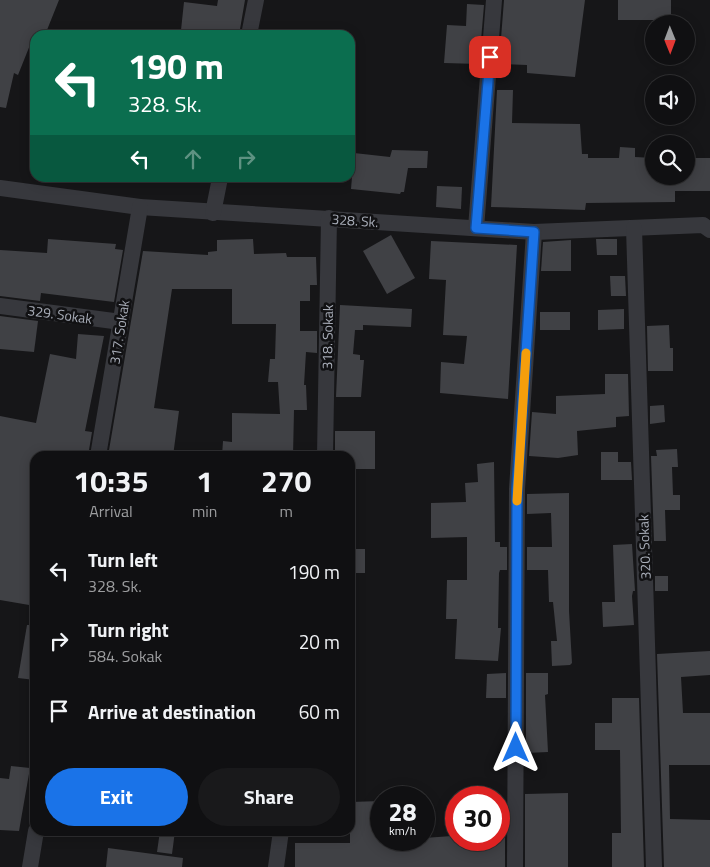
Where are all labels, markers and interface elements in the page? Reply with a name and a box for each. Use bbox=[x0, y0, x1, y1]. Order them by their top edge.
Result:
north arrow bbox=[645, 15, 695, 65]
map controls bbox=[645, 15, 695, 185]
pin bbox=[469, 36, 511, 78]
text: 190 m bbox=[128, 39, 224, 93]
icon: arrive bbox=[476, 43, 504, 71]
icon: left bbox=[45, 50, 110, 115]
button: sound bbox=[645, 75, 695, 125]
text: 328. Sk. bbox=[128, 87, 202, 121]
button: search bbox=[645, 135, 695, 185]
icon: left bbox=[126, 145, 154, 173]
icon: ahead bbox=[179, 145, 207, 173]
icon: right bbox=[232, 145, 260, 173]
street label: 328. Sk. bbox=[331, 208, 379, 232]
street label: 317. Sokak bbox=[104, 298, 134, 366]
street label: 329. Sokak bbox=[26, 299, 94, 329]
street label: 318. Sokak bbox=[316, 304, 338, 370]
text: 10:35 bbox=[74, 458, 148, 504]
text: 1 bbox=[196, 458, 213, 504]
text: 270 bbox=[261, 458, 311, 504]
text: Arrival bbox=[89, 499, 133, 523]
text: min bbox=[192, 499, 217, 523]
text: m bbox=[280, 499, 293, 523]
street label: 320. Sokak bbox=[632, 514, 656, 580]
text: Turn left bbox=[88, 545, 158, 574]
icon: left bbox=[45, 557, 73, 585]
text: 190 m bbox=[288, 557, 340, 586]
text: 328. Sk. bbox=[88, 574, 142, 598]
text: Turn right bbox=[88, 615, 169, 644]
icon: right bbox=[45, 627, 73, 655]
text: 20 m bbox=[299, 627, 340, 656]
text: 584. Sokak bbox=[88, 644, 162, 668]
icon: arrive bbox=[45, 697, 73, 725]
text: Arrive at destination bbox=[88, 697, 256, 726]
text: 60 m bbox=[299, 697, 340, 726]
position arrow bbox=[489, 721, 541, 773]
button: Exit bbox=[45, 768, 188, 826]
button: Share bbox=[198, 768, 340, 826]
speed limit sign: 30 bbox=[445, 786, 510, 851]
text: 28 bbox=[388, 793, 417, 831]
text: km/h bbox=[389, 821, 416, 840]

